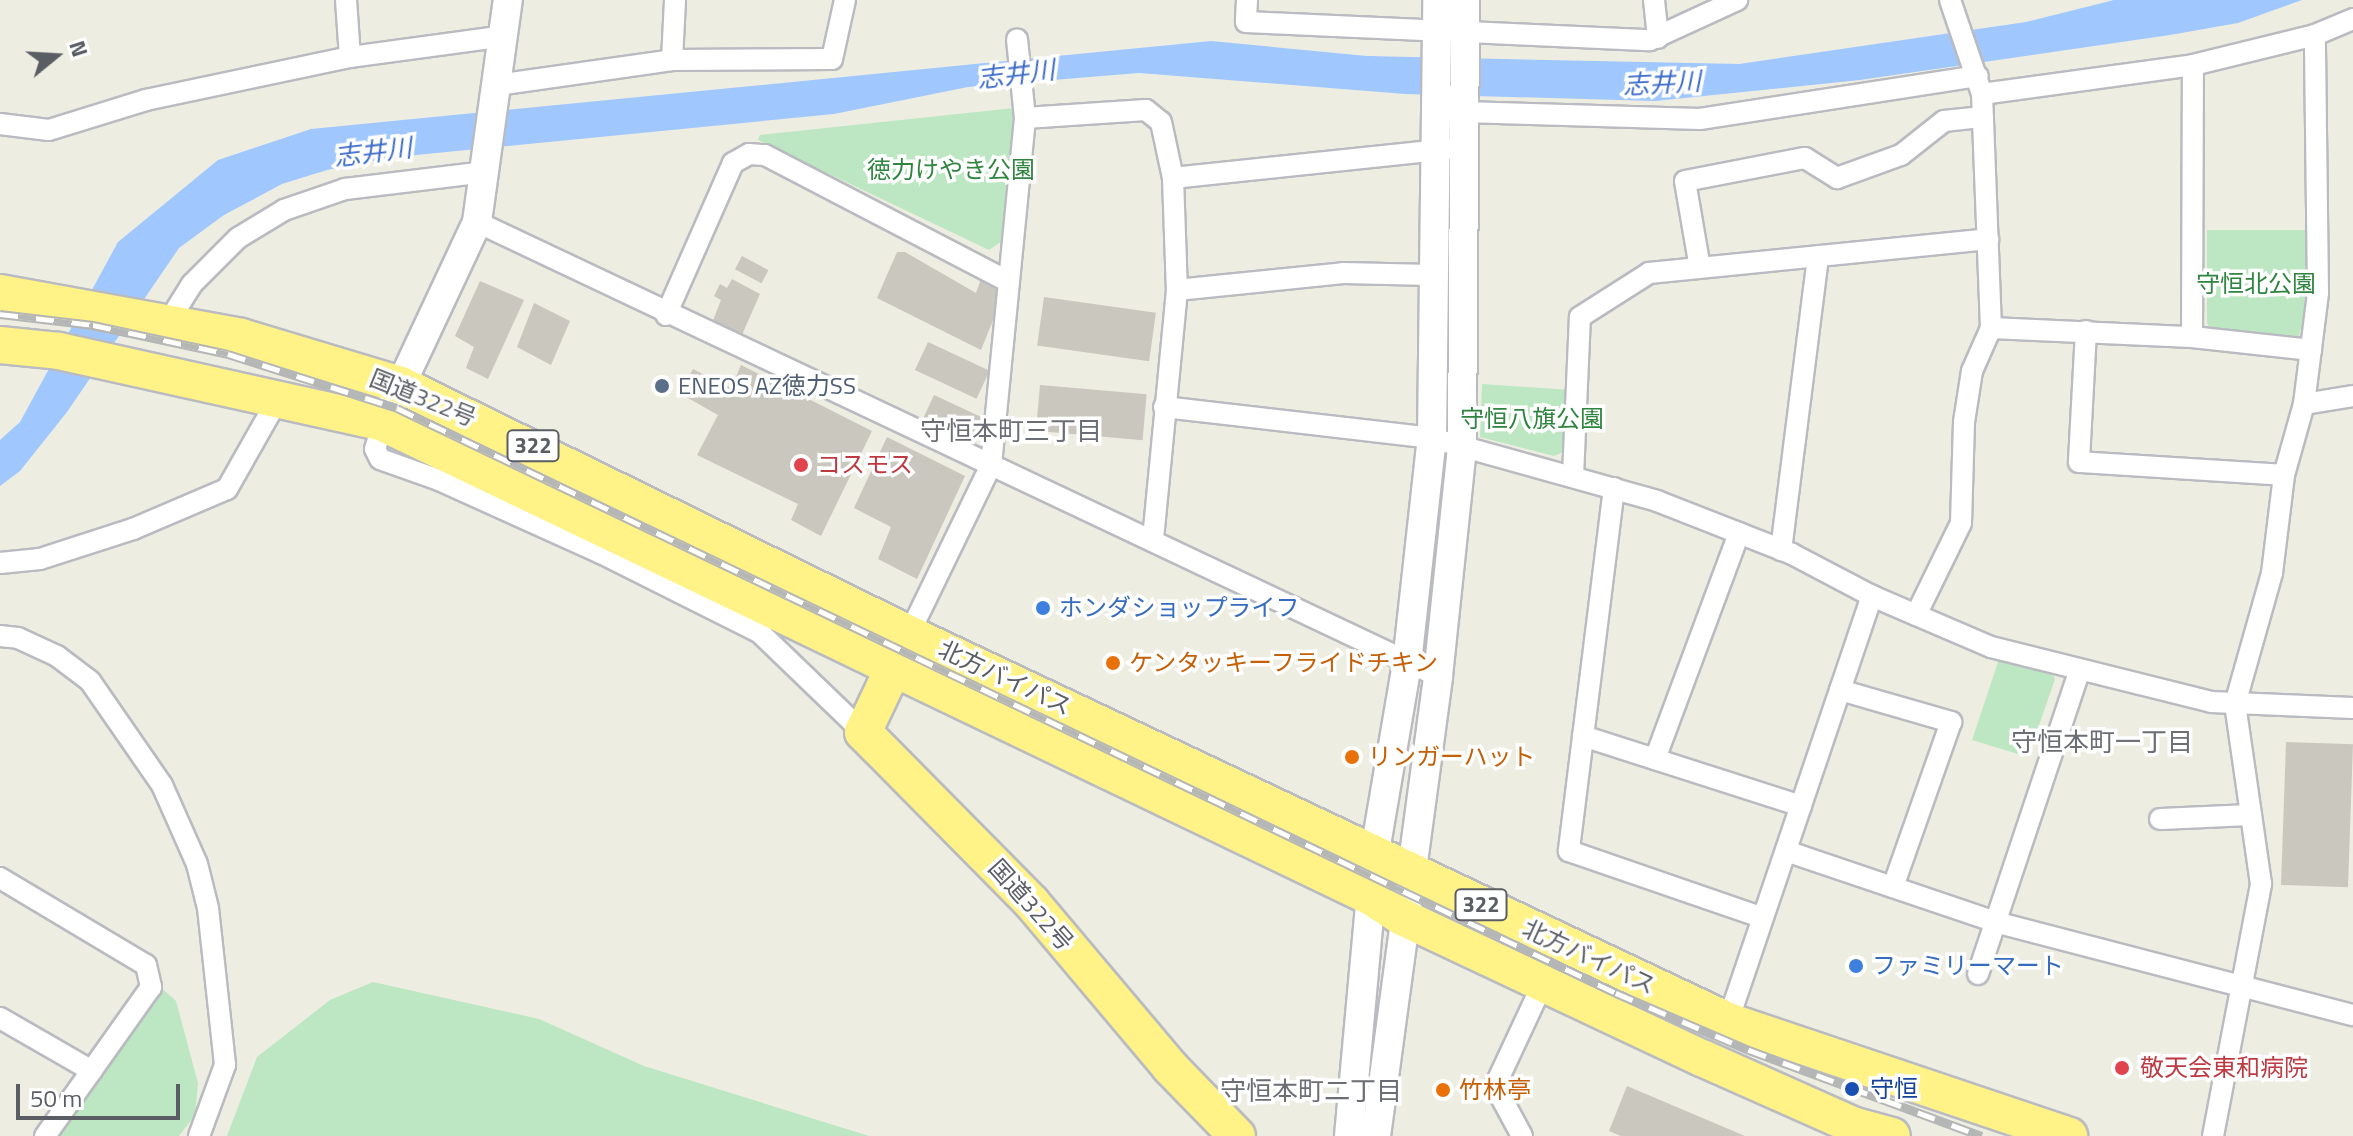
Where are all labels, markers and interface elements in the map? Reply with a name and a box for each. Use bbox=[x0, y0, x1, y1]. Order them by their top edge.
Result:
north arrow bbox=[16, 16, 96, 96]
text: N bbox=[60, 36, 97, 61]
water label: 志井川 bbox=[975, 54, 1057, 94]
water label: 志井川 bbox=[1622, 65, 1702, 101]
water label: 志井川 bbox=[332, 132, 414, 172]
park label: 徳力けやき公園 bbox=[867, 156, 1035, 184]
park label: 守恒北公園 bbox=[2196, 270, 2316, 298]
street label: 国道322号 bbox=[366, 364, 480, 432]
place label: ENEOS AZ徳力SS bbox=[678, 372, 856, 400]
marker: ENEOS AZ徳力SS bbox=[653, 377, 671, 395]
park label: 守恒八旗公園 bbox=[1460, 405, 1604, 433]
district label: 守恒本町三丁目 bbox=[920, 415, 1102, 447]
road number: 322 bbox=[505, 428, 561, 464]
place label: コスモス bbox=[817, 451, 913, 479]
marker: コスモス bbox=[792, 456, 810, 474]
place label: ホンダショップライフ bbox=[1059, 594, 1299, 622]
marker: ホンダショップライフ bbox=[1034, 599, 1052, 617]
street label: 北方バイパス bbox=[934, 635, 1076, 721]
place label: ケンタッキーフライドチキン bbox=[1129, 649, 1441, 677]
marker: ケンタッキーフライドチキン bbox=[1104, 654, 1122, 672]
district label: 守恒本町一丁目 bbox=[2011, 726, 2193, 758]
place label: リンガーハット bbox=[1368, 743, 1536, 771]
marker: リンガーハット bbox=[1343, 748, 1361, 766]
street label: 国道322号 bbox=[983, 854, 1079, 956]
road number: 322 bbox=[1453, 887, 1509, 923]
street label: 北方バイパス bbox=[1518, 914, 1660, 1000]
place label: ファミリーマート bbox=[1872, 952, 2064, 980]
marker: ファミリーマート bbox=[1847, 957, 1865, 975]
place label: 敬天会東和病院 bbox=[2140, 1054, 2308, 1082]
marker: 敬天会東和病院 bbox=[2111, 1057, 2133, 1079]
scale bar bbox=[20, 1068, 184, 1118]
district label: 守恒本町二丁目 bbox=[1220, 1075, 1402, 1107]
place label: 守恒 bbox=[1870, 1075, 1918, 1103]
place label: 竹林亭 bbox=[1459, 1076, 1531, 1104]
marker: 守恒 bbox=[1841, 1078, 1863, 1100]
text: 50 m bbox=[30, 1080, 82, 1116]
marker: 竹林亭 bbox=[1434, 1081, 1452, 1099]

